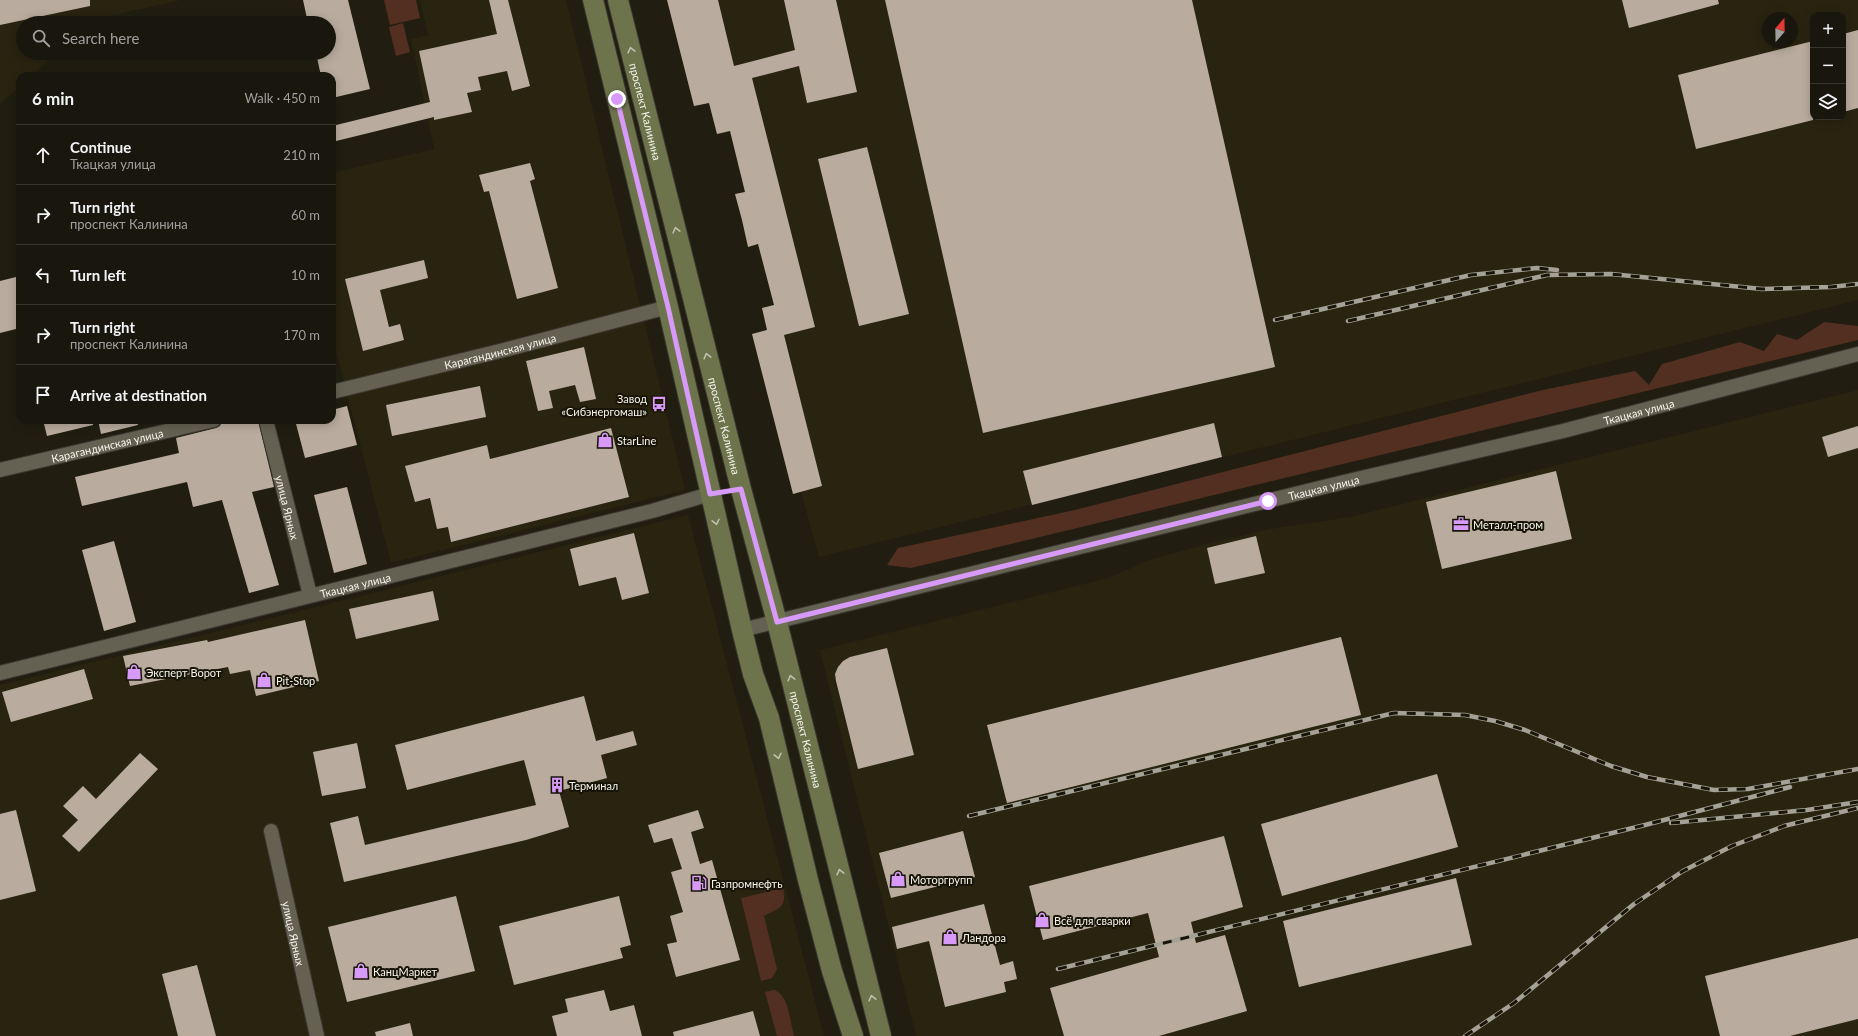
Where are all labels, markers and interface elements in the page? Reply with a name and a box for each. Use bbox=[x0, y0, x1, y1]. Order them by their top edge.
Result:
north arrow bbox=[1762, 12, 1798, 48]
map controls bbox=[1810, 12, 1846, 120]
button: + bbox=[1810, 12, 1846, 48]
search box bbox=[16, 16, 336, 60]
icon: search bbox=[30, 27, 52, 49]
text: Search here bbox=[62, 29, 139, 47]
one-way arrow bbox=[627, 47, 635, 53]
button: − bbox=[1810, 48, 1846, 84]
street label: проспект Калинина bbox=[628, 62, 665, 161]
button: layers bbox=[1810, 84, 1846, 120]
text: 6 min bbox=[32, 88, 74, 109]
text: Walk · 450 m bbox=[244, 90, 320, 106]
route end bbox=[608, 90, 626, 108]
text: Continue bbox=[70, 138, 131, 156]
icon: ahead bbox=[32, 144, 54, 166]
text: 210 m bbox=[283, 147, 320, 163]
text: Ткацкая улица bbox=[70, 156, 156, 172]
text: Turn right bbox=[70, 198, 135, 216]
icon: right bbox=[32, 204, 54, 226]
text: 60 m bbox=[291, 207, 320, 223]
text: проспект Калинина bbox=[70, 216, 188, 232]
one-way arrow bbox=[672, 227, 681, 234]
icon: left bbox=[32, 264, 54, 286]
text: Turn left bbox=[70, 266, 126, 284]
text: 10 m bbox=[291, 267, 320, 283]
text: Turn right bbox=[70, 318, 135, 336]
icon: right bbox=[32, 324, 54, 346]
text: 170 m bbox=[283, 327, 320, 343]
street label: Карагандинская улица bbox=[443, 330, 557, 371]
text: проспект Калинина bbox=[70, 336, 188, 352]
one-way arrow bbox=[704, 353, 712, 360]
street label: проспект Калинина bbox=[707, 376, 744, 476]
icon: arrive bbox=[32, 384, 54, 406]
text: Arrive at destination bbox=[70, 386, 207, 404]
place label: Завод «Сибэнергомаш» bbox=[561, 392, 647, 418]
bus stop icon: Завод «Сибэнергомаш» bbox=[650, 395, 668, 413]
street label: Ткацкая улица bbox=[1602, 396, 1675, 427]
street label: Карагандинская улица bbox=[50, 426, 164, 464]
shop icon: StarLine bbox=[596, 431, 614, 449]
place label: StarLine bbox=[617, 434, 656, 447]
street label: Ткацкая улица bbox=[1287, 472, 1360, 502]
street label: улица Ярных bbox=[274, 474, 302, 541]
route start bbox=[1259, 492, 1277, 510]
office icon: Металл-пром bbox=[1452, 515, 1470, 533]
place label: Металл-пром bbox=[1473, 518, 1543, 531]
one-way arrow bbox=[712, 519, 720, 525]
street label: Ткацкая улица bbox=[318, 570, 392, 600]
shop icon: Эксперт Ворот bbox=[125, 663, 143, 681]
place label: Эксперт Ворот bbox=[146, 666, 222, 679]
shop icon: Pit-Stop bbox=[255, 671, 273, 689]
place label: Pit-Stop bbox=[276, 674, 315, 687]
one-way arrow bbox=[787, 675, 796, 682]
street label: проспект Калинина bbox=[788, 689, 825, 789]
one-way arrow bbox=[774, 753, 782, 760]
building icon: Терминал bbox=[548, 776, 566, 794]
place label: Терминал bbox=[569, 779, 618, 792]
one-way arrow bbox=[836, 869, 845, 876]
shop icon: Моторгрупп bbox=[889, 870, 907, 888]
place label: Моторгрупп bbox=[910, 873, 972, 886]
fuel station icon: Газпромнефть bbox=[690, 874, 708, 892]
place label: Газпромнефть bbox=[711, 877, 782, 890]
street label: улица Ярных bbox=[280, 900, 308, 968]
shop icon: Всё для сварки bbox=[1033, 911, 1051, 929]
place label: Всё для сварки bbox=[1054, 914, 1131, 927]
shop icon: Ландора bbox=[941, 928, 959, 946]
place label: Ландора bbox=[961, 931, 1006, 944]
shop icon: КанцМаркет bbox=[352, 962, 370, 980]
place label: КанцМаркет bbox=[373, 965, 437, 978]
one-way arrow bbox=[868, 995, 876, 1001]

